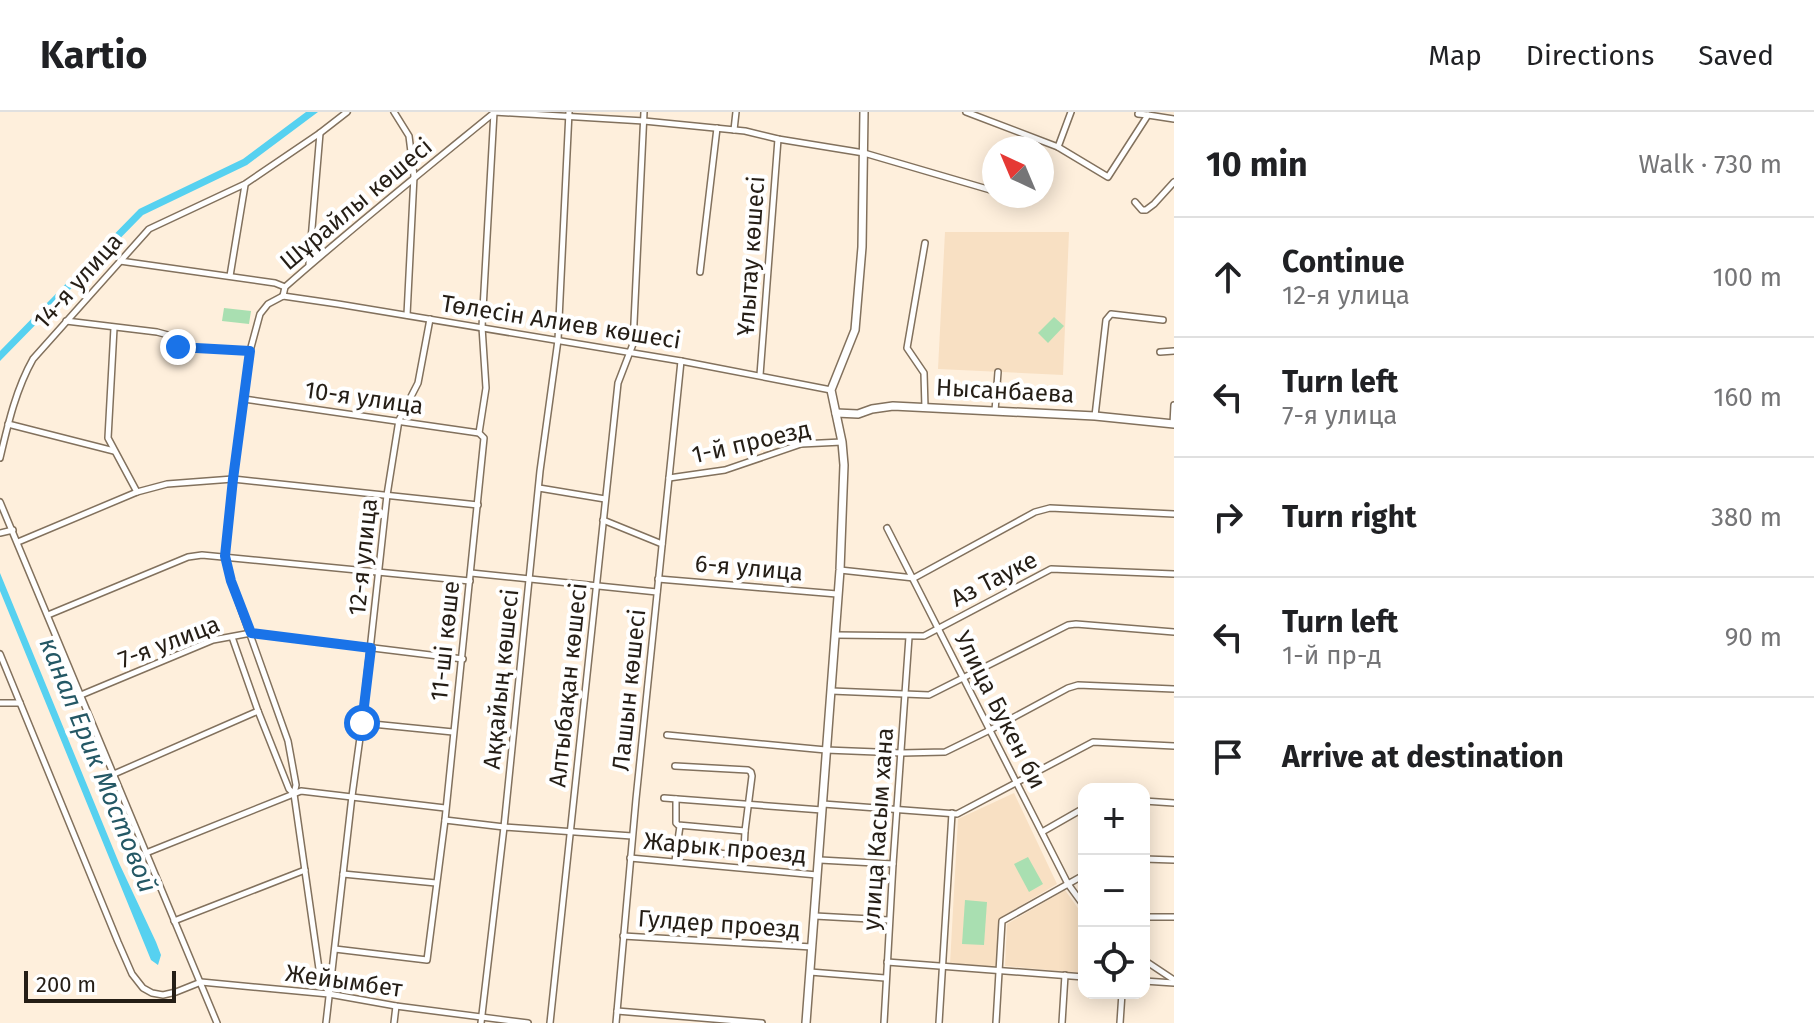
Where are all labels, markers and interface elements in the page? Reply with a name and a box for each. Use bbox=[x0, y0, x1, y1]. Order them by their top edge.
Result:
text: Kartio bbox=[40, 32, 147, 78]
text: Map bbox=[1428, 39, 1482, 72]
text: Directions bbox=[1526, 39, 1654, 72]
text: Saved bbox=[1698, 39, 1774, 72]
street label: Шұрайлы көшесі bbox=[274, 132, 438, 276]
north arrow bbox=[982, 136, 1054, 208]
text: 10 min bbox=[1206, 144, 1308, 185]
text: Walk · 730 m bbox=[1639, 149, 1782, 180]
street label: Ұлытау көшесi bbox=[731, 175, 771, 337]
street label: 14-я улица bbox=[28, 227, 128, 335]
text: Continue bbox=[1282, 244, 1405, 280]
icon: ahead bbox=[1206, 255, 1250, 299]
text: 100 m bbox=[1713, 262, 1782, 293]
text: 12-я улица bbox=[1282, 280, 1410, 311]
street label: Төлесін Алиев көшесі bbox=[439, 289, 683, 355]
route end bbox=[160, 329, 196, 365]
text: Turn left bbox=[1282, 364, 1398, 400]
street label: Нысанбаева bbox=[935, 373, 1075, 409]
icon: left bbox=[1206, 375, 1250, 419]
street label: 10-я улица bbox=[303, 376, 425, 420]
text: 160 m bbox=[1713, 382, 1782, 413]
text: 7-я улица bbox=[1282, 400, 1397, 431]
street label: 1-й проезд bbox=[689, 415, 813, 469]
icon: right bbox=[1206, 495, 1250, 539]
street label: 12-я улица bbox=[343, 497, 383, 617]
text: Turn right bbox=[1282, 499, 1417, 535]
text: 380 m bbox=[1711, 502, 1782, 533]
street label: Аз Тауке bbox=[946, 545, 1042, 613]
street label: 6-я улица bbox=[694, 549, 804, 587]
street label: 11-ші көше bbox=[425, 579, 465, 703]
street label: Алтыбақан көшесі bbox=[543, 581, 593, 789]
street label: Аққайың көшесі bbox=[478, 587, 524, 771]
text: Turn left bbox=[1282, 604, 1398, 640]
street label: Лашын көшесі bbox=[607, 608, 651, 772]
street label: 7-я улица bbox=[114, 610, 224, 674]
icon: left bbox=[1206, 615, 1250, 659]
text: 90 m bbox=[1725, 622, 1782, 653]
street label: Улица Букен би bbox=[948, 626, 1052, 794]
water label: канал Ерик Мостовой bbox=[33, 633, 163, 897]
text: 1-й пр-д bbox=[1282, 640, 1381, 671]
route start bbox=[344, 705, 380, 741]
street label: улица Касым хана bbox=[857, 727, 899, 931]
icon: arrive bbox=[1206, 735, 1250, 779]
text: Arrive at destination bbox=[1282, 739, 1564, 775]
map controls bbox=[1078, 783, 1150, 999]
button: + bbox=[1078, 783, 1150, 855]
street label: Жарык проезд bbox=[642, 827, 808, 869]
button: − bbox=[1078, 855, 1150, 927]
street label: Гулдер проезд bbox=[637, 904, 801, 944]
button: locate bbox=[1078, 927, 1150, 999]
street label: Жейымбет bbox=[284, 959, 404, 1003]
scale bar bbox=[24, 967, 176, 1003]
text: 200 m bbox=[36, 971, 96, 998]

